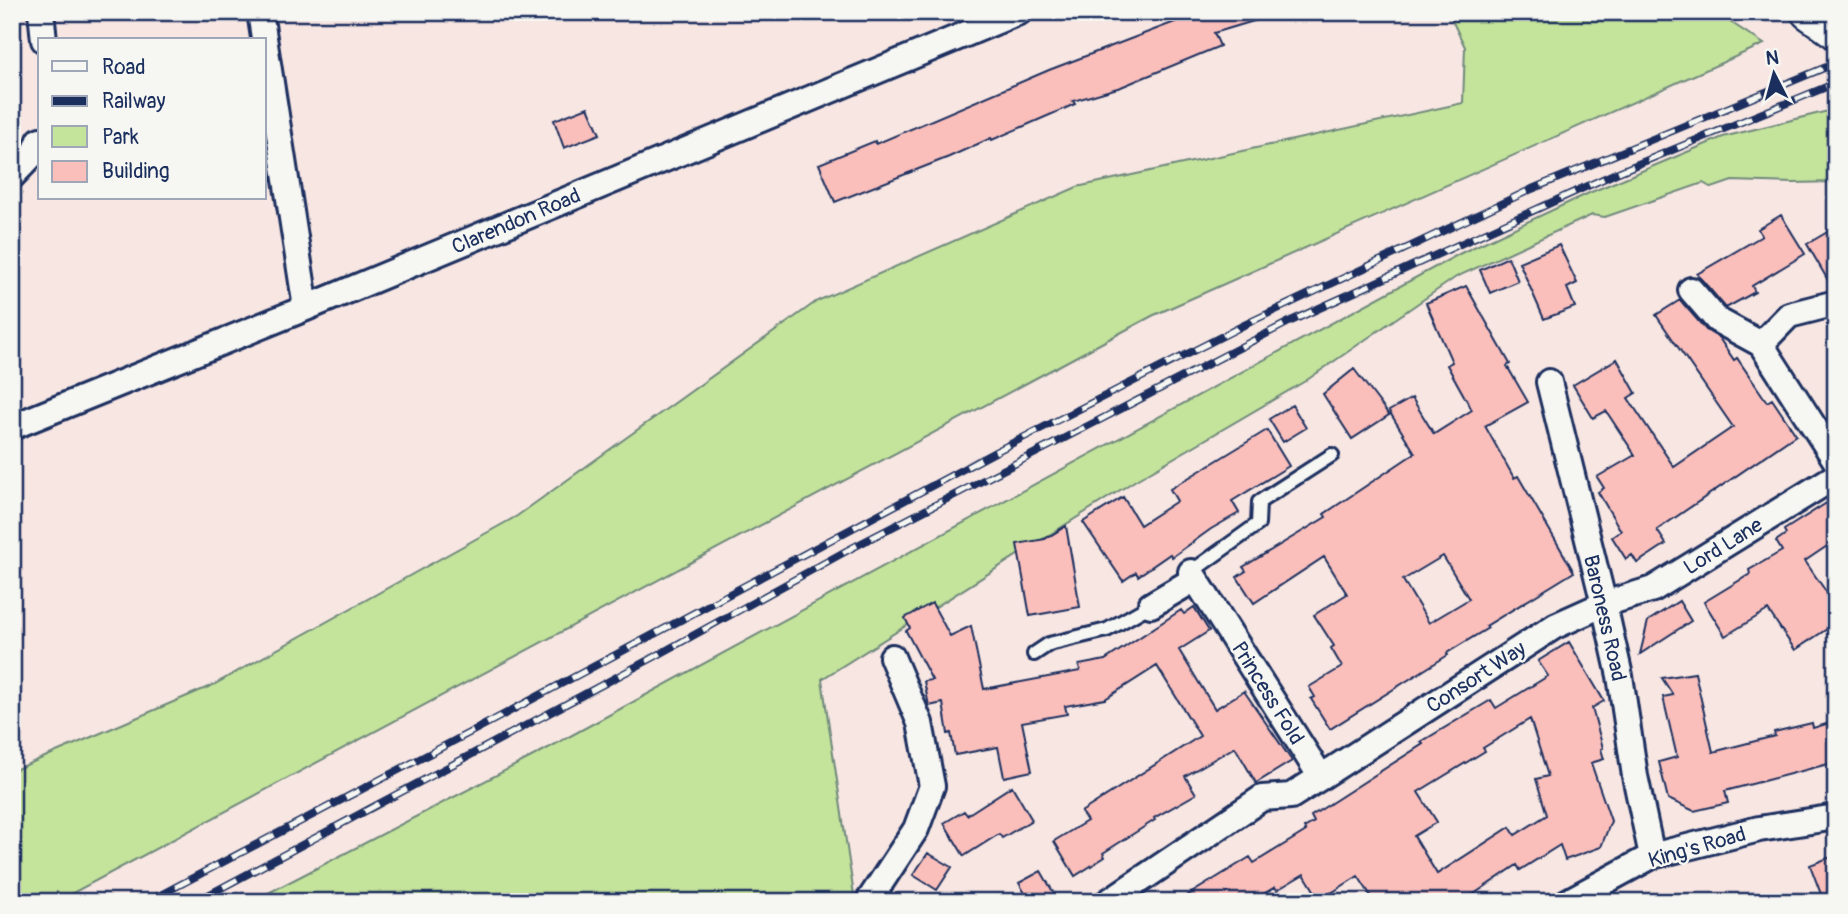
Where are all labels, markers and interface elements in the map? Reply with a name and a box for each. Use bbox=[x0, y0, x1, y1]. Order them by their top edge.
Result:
legend bbox=[38, 38, 266, 200]
north arrow bbox=[1740, 38, 1810, 108]
text: N bbox=[1765, 45, 1780, 71]
text: Road bbox=[102, 54, 146, 81]
text: Railway bbox=[102, 88, 166, 115]
text: Park bbox=[102, 124, 139, 151]
text: Building bbox=[102, 158, 169, 185]
street label: Clarendon Road bbox=[448, 182, 585, 261]
street label: Lord Lane bbox=[1679, 511, 1768, 581]
street label: Baroness Road bbox=[1577, 552, 1632, 684]
street label: Consort Way bbox=[1421, 635, 1531, 720]
street label: Princess Fold bbox=[1225, 637, 1310, 750]
street label: King's Road bbox=[1645, 821, 1749, 874]

